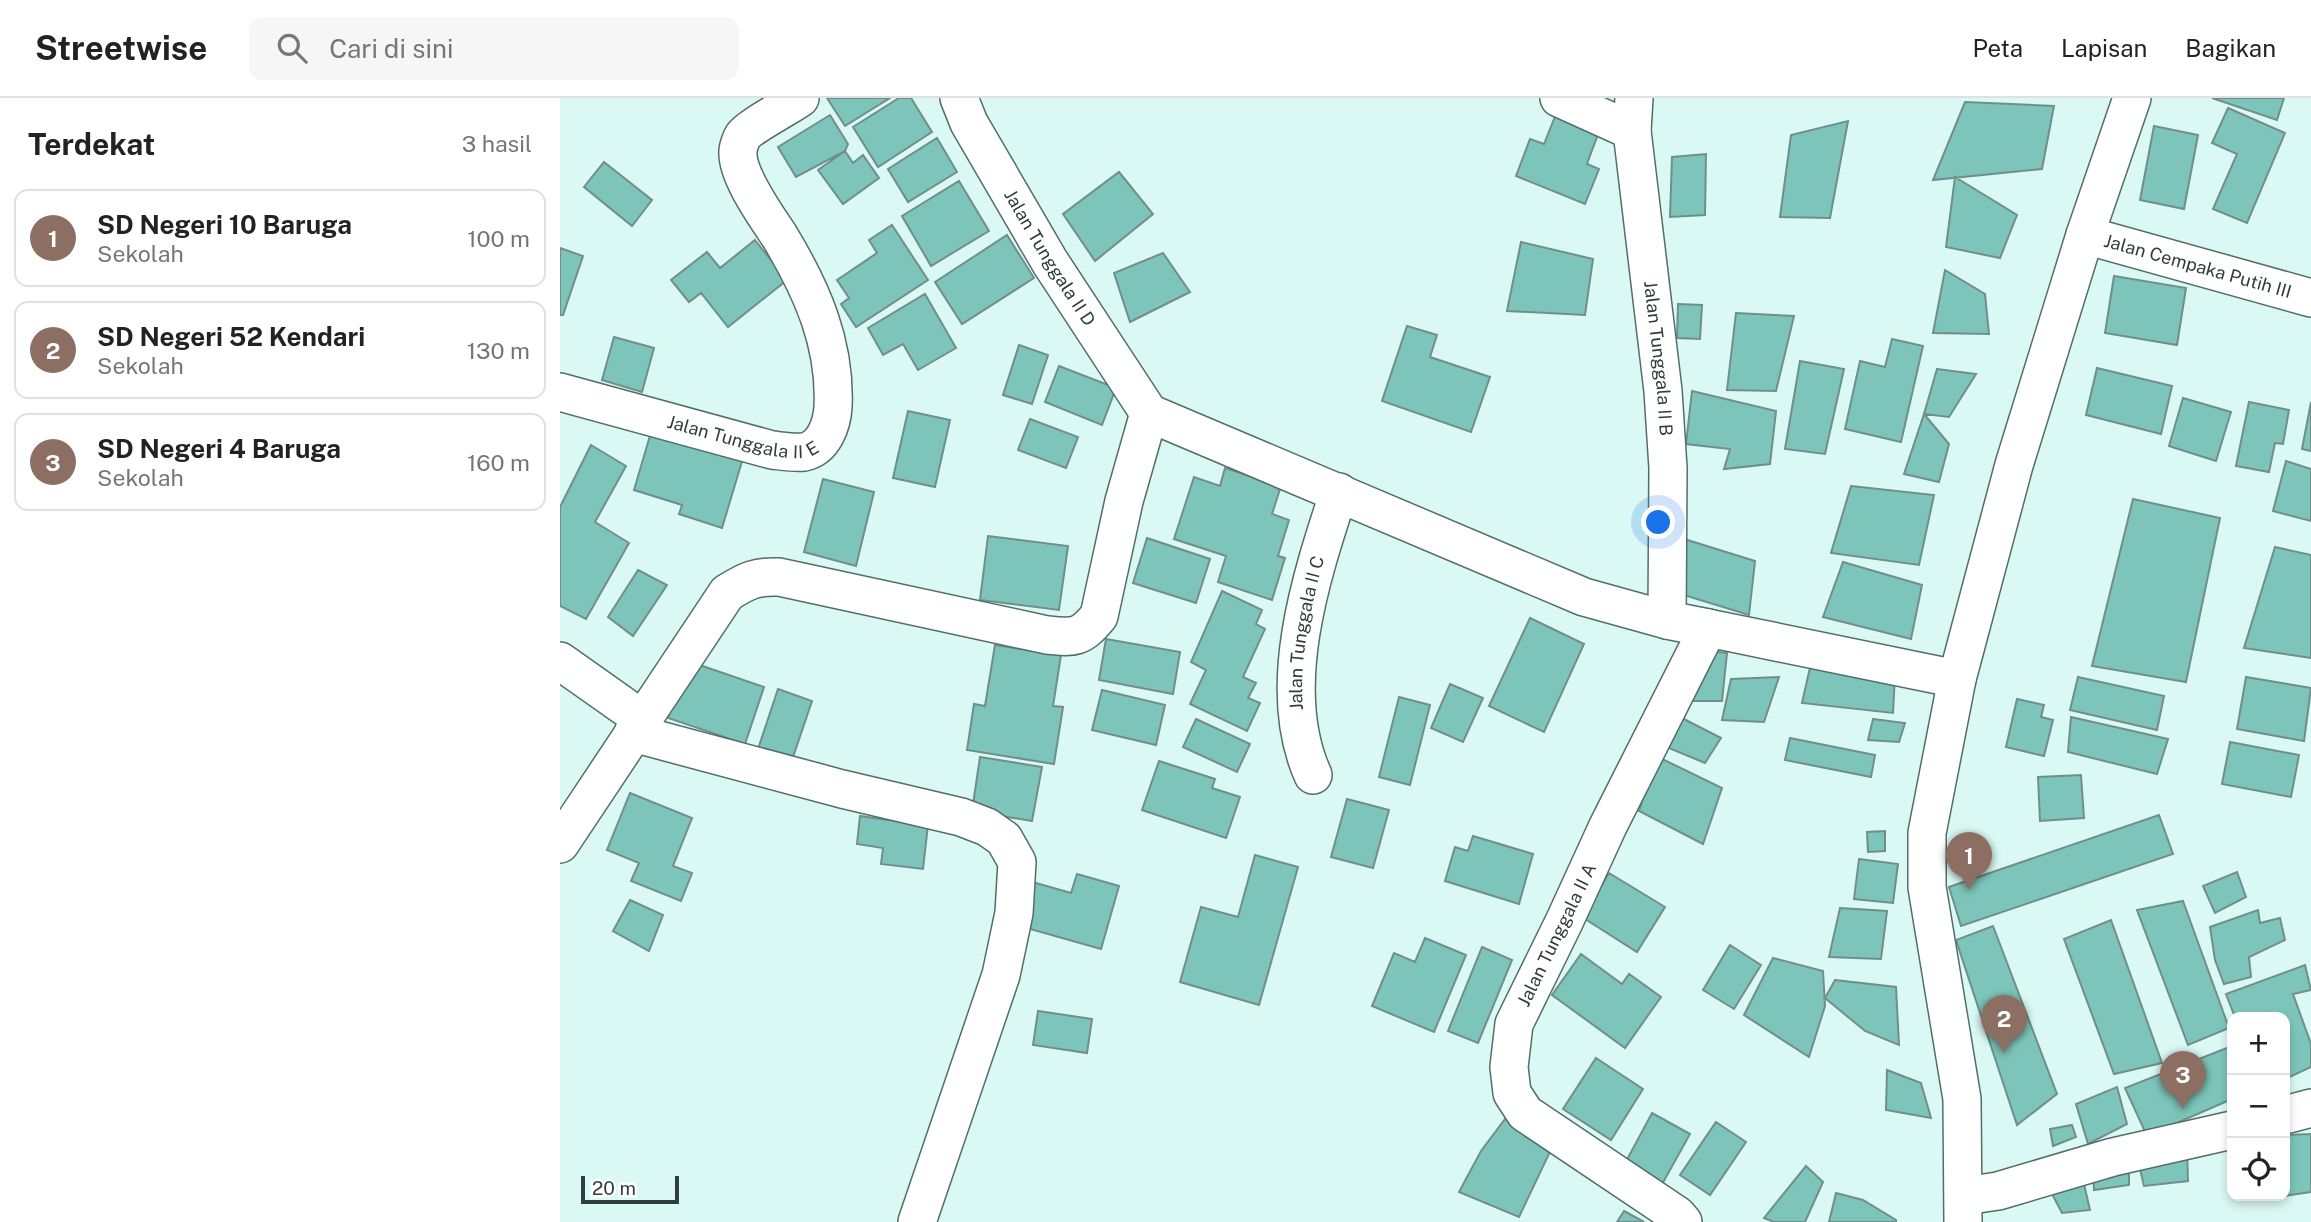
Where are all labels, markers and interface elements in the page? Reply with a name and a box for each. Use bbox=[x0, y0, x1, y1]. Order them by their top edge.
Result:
search box bbox=[249, 17, 739, 80]
text: Streetwise bbox=[35, 29, 207, 67]
icon: search bbox=[273, 29, 311, 67]
text: Cari di sini bbox=[329, 33, 453, 64]
text: Peta bbox=[1972, 34, 2023, 62]
text: Lapisan bbox=[2061, 34, 2147, 62]
text: Bagikan bbox=[2185, 34, 2276, 62]
text: Terdekat bbox=[28, 126, 155, 162]
text: 3 hasil bbox=[462, 130, 532, 157]
street label: Jalan Tunggala II D bbox=[1000, 186, 1100, 330]
text: SD Negeri 10 Baruga bbox=[97, 209, 352, 240]
text: 1 bbox=[48, 225, 58, 252]
text: 100 m bbox=[467, 225, 530, 252]
street label: Jalan Cempaka Putih III bbox=[2102, 230, 2294, 302]
text: Sekolah bbox=[97, 240, 184, 267]
street label: Jalan Tunggala II B bbox=[1640, 280, 1677, 437]
text: SD Negeri 52 Kendari bbox=[97, 321, 365, 352]
text: 2 bbox=[46, 337, 60, 364]
text: 130 m bbox=[467, 337, 530, 364]
text: Sekolah bbox=[97, 352, 184, 379]
street label: Jalan Tunggala II E bbox=[665, 411, 822, 462]
text: SD Negeri 4 Baruga bbox=[97, 433, 341, 464]
text: 3 bbox=[45, 449, 61, 476]
text: 160 m bbox=[467, 449, 530, 476]
text: Sekolah bbox=[97, 464, 184, 491]
your location bbox=[1641, 505, 1675, 539]
street label: Jalan Tunggala II C bbox=[1285, 553, 1328, 711]
pin: 1 bbox=[1946, 832, 1992, 890]
street label: Jalan Tunggala II A bbox=[1513, 860, 1600, 1010]
pin: 2 bbox=[1981, 995, 2027, 1053]
map controls bbox=[2227, 1012, 2290, 1201]
button: + bbox=[2227, 1012, 2290, 1075]
pin: 3 bbox=[2160, 1051, 2206, 1109]
button: − bbox=[2227, 1075, 2290, 1138]
button: locate bbox=[2227, 1138, 2290, 1201]
scale bar bbox=[581, 1173, 679, 1205]
text: 20 m bbox=[592, 1177, 636, 1199]

